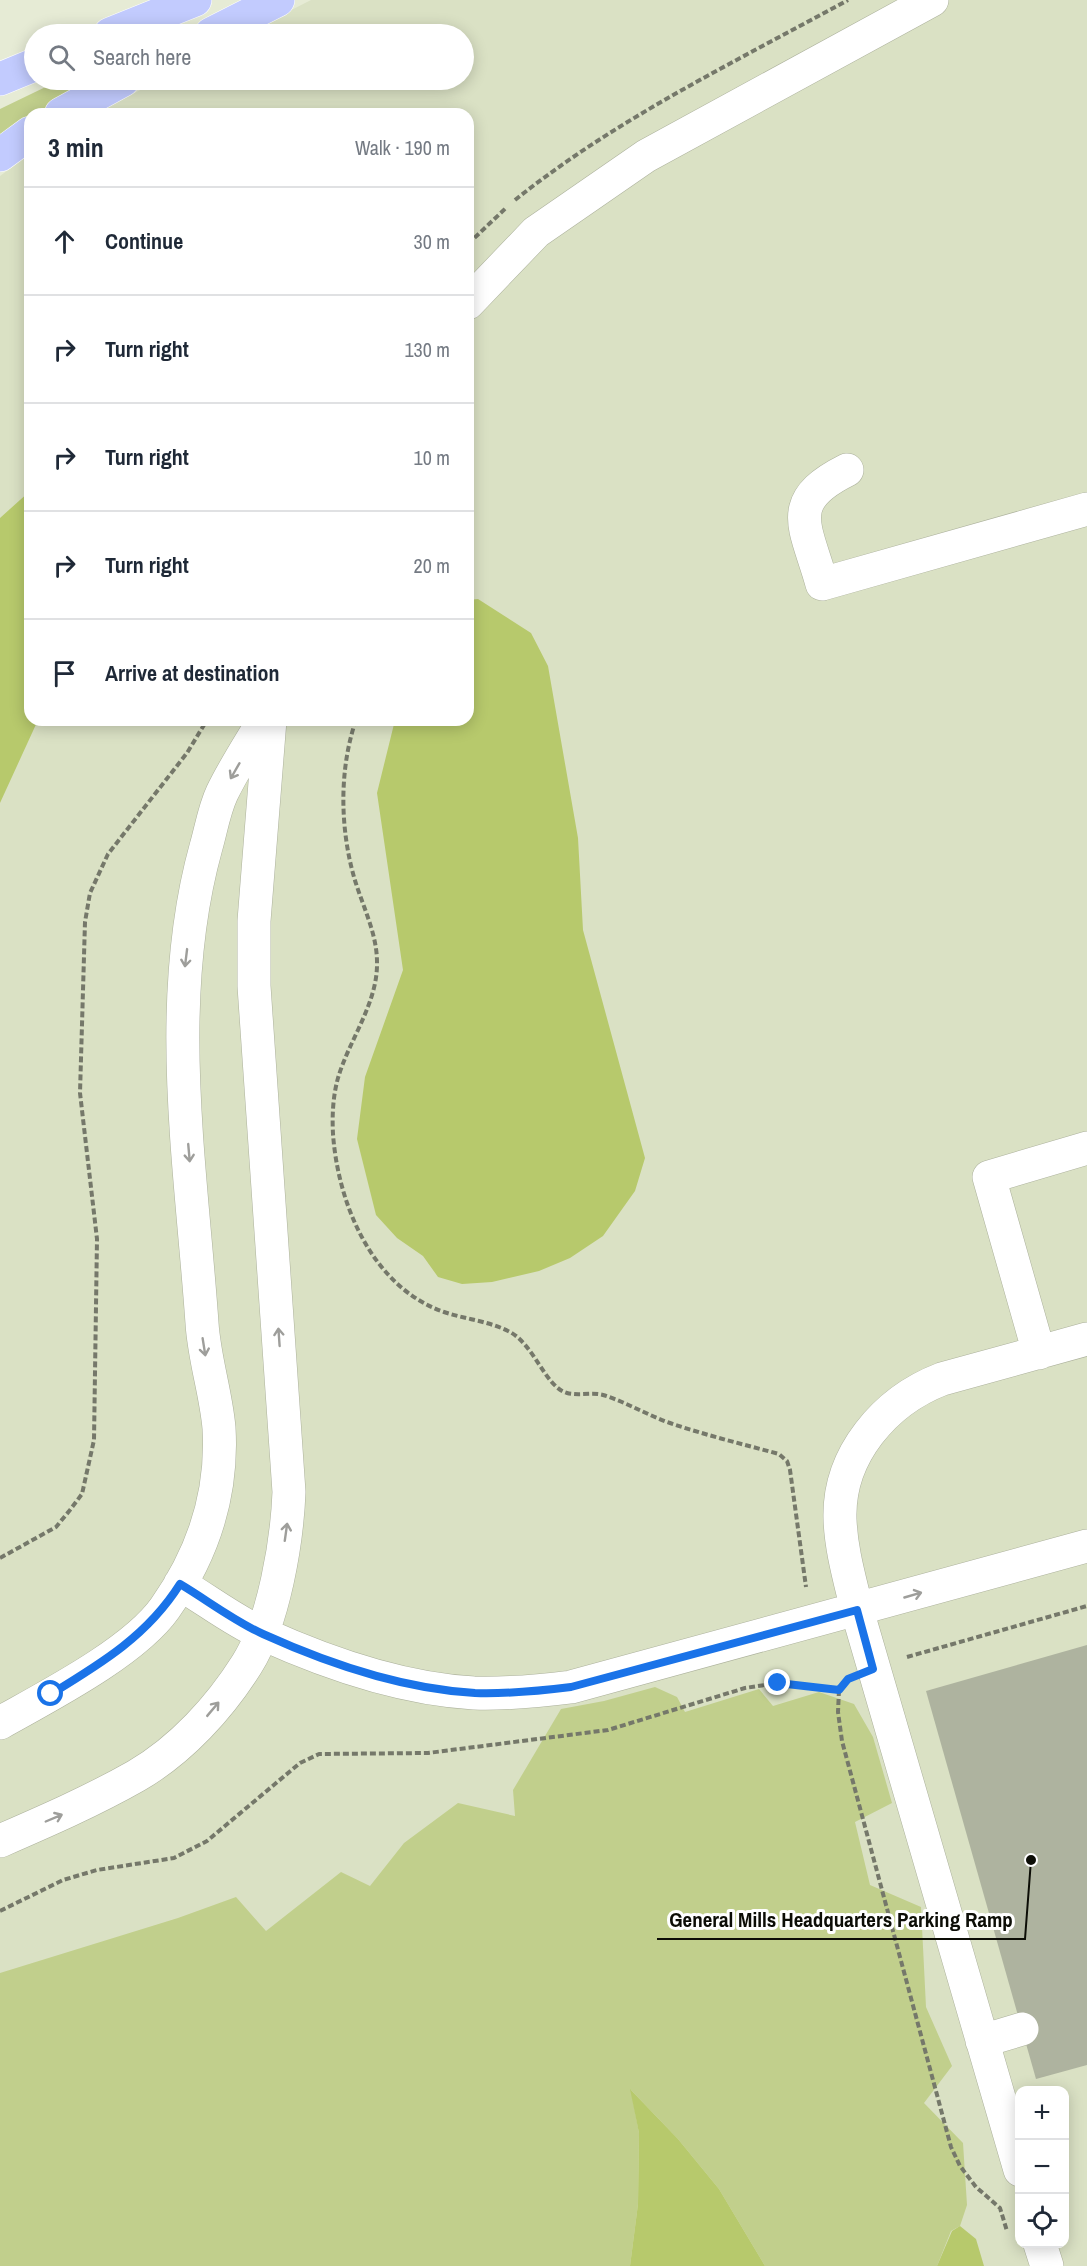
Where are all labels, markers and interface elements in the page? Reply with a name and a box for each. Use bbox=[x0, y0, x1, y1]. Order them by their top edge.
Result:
search box bbox=[24, 24, 474, 90]
icon: search bbox=[45, 41, 78, 74]
text: Search here bbox=[93, 42, 191, 72]
text: 3 min bbox=[48, 130, 104, 165]
text: Walk · 190 m bbox=[355, 134, 450, 161]
icon: ahead bbox=[48, 225, 81, 258]
text: Continue bbox=[105, 226, 183, 256]
text: 30 m bbox=[414, 228, 450, 255]
icon: right bbox=[48, 333, 81, 366]
text: Turn right bbox=[105, 334, 189, 364]
text: 130 m bbox=[404, 336, 450, 363]
icon: right bbox=[48, 441, 81, 474]
text: Turn right bbox=[105, 442, 189, 472]
text: 10 m bbox=[414, 444, 450, 471]
icon: right bbox=[48, 549, 81, 582]
text: Turn right bbox=[105, 550, 189, 580]
text: 20 m bbox=[414, 552, 450, 579]
icon: arrive bbox=[48, 657, 81, 690]
text: Arrive at destination bbox=[105, 658, 279, 688]
one-way arrow bbox=[229, 762, 241, 779]
one-way arrow bbox=[181, 948, 192, 968]
one-way arrow bbox=[184, 1142, 195, 1162]
one-way arrow bbox=[273, 1328, 284, 1348]
one-way arrow bbox=[199, 1337, 210, 1357]
one-way arrow bbox=[281, 1522, 292, 1542]
one-way arrow bbox=[904, 1589, 923, 1600]
route end bbox=[764, 1669, 790, 1695]
route start bbox=[37, 1680, 63, 1706]
one-way arrow bbox=[206, 1702, 220, 1717]
one-way arrow bbox=[44, 1811, 62, 1823]
callout: General Mills Headquarters Parking Ramp bbox=[657, 1900, 1025, 1939]
text: General Mills Headquarters Parking Ramp bbox=[669, 1905, 1013, 1934]
map controls bbox=[1015, 2086, 1069, 2248]
button: + bbox=[1015, 2086, 1069, 2140]
button: − bbox=[1015, 2140, 1069, 2194]
button: locate bbox=[1015, 2194, 1069, 2248]

